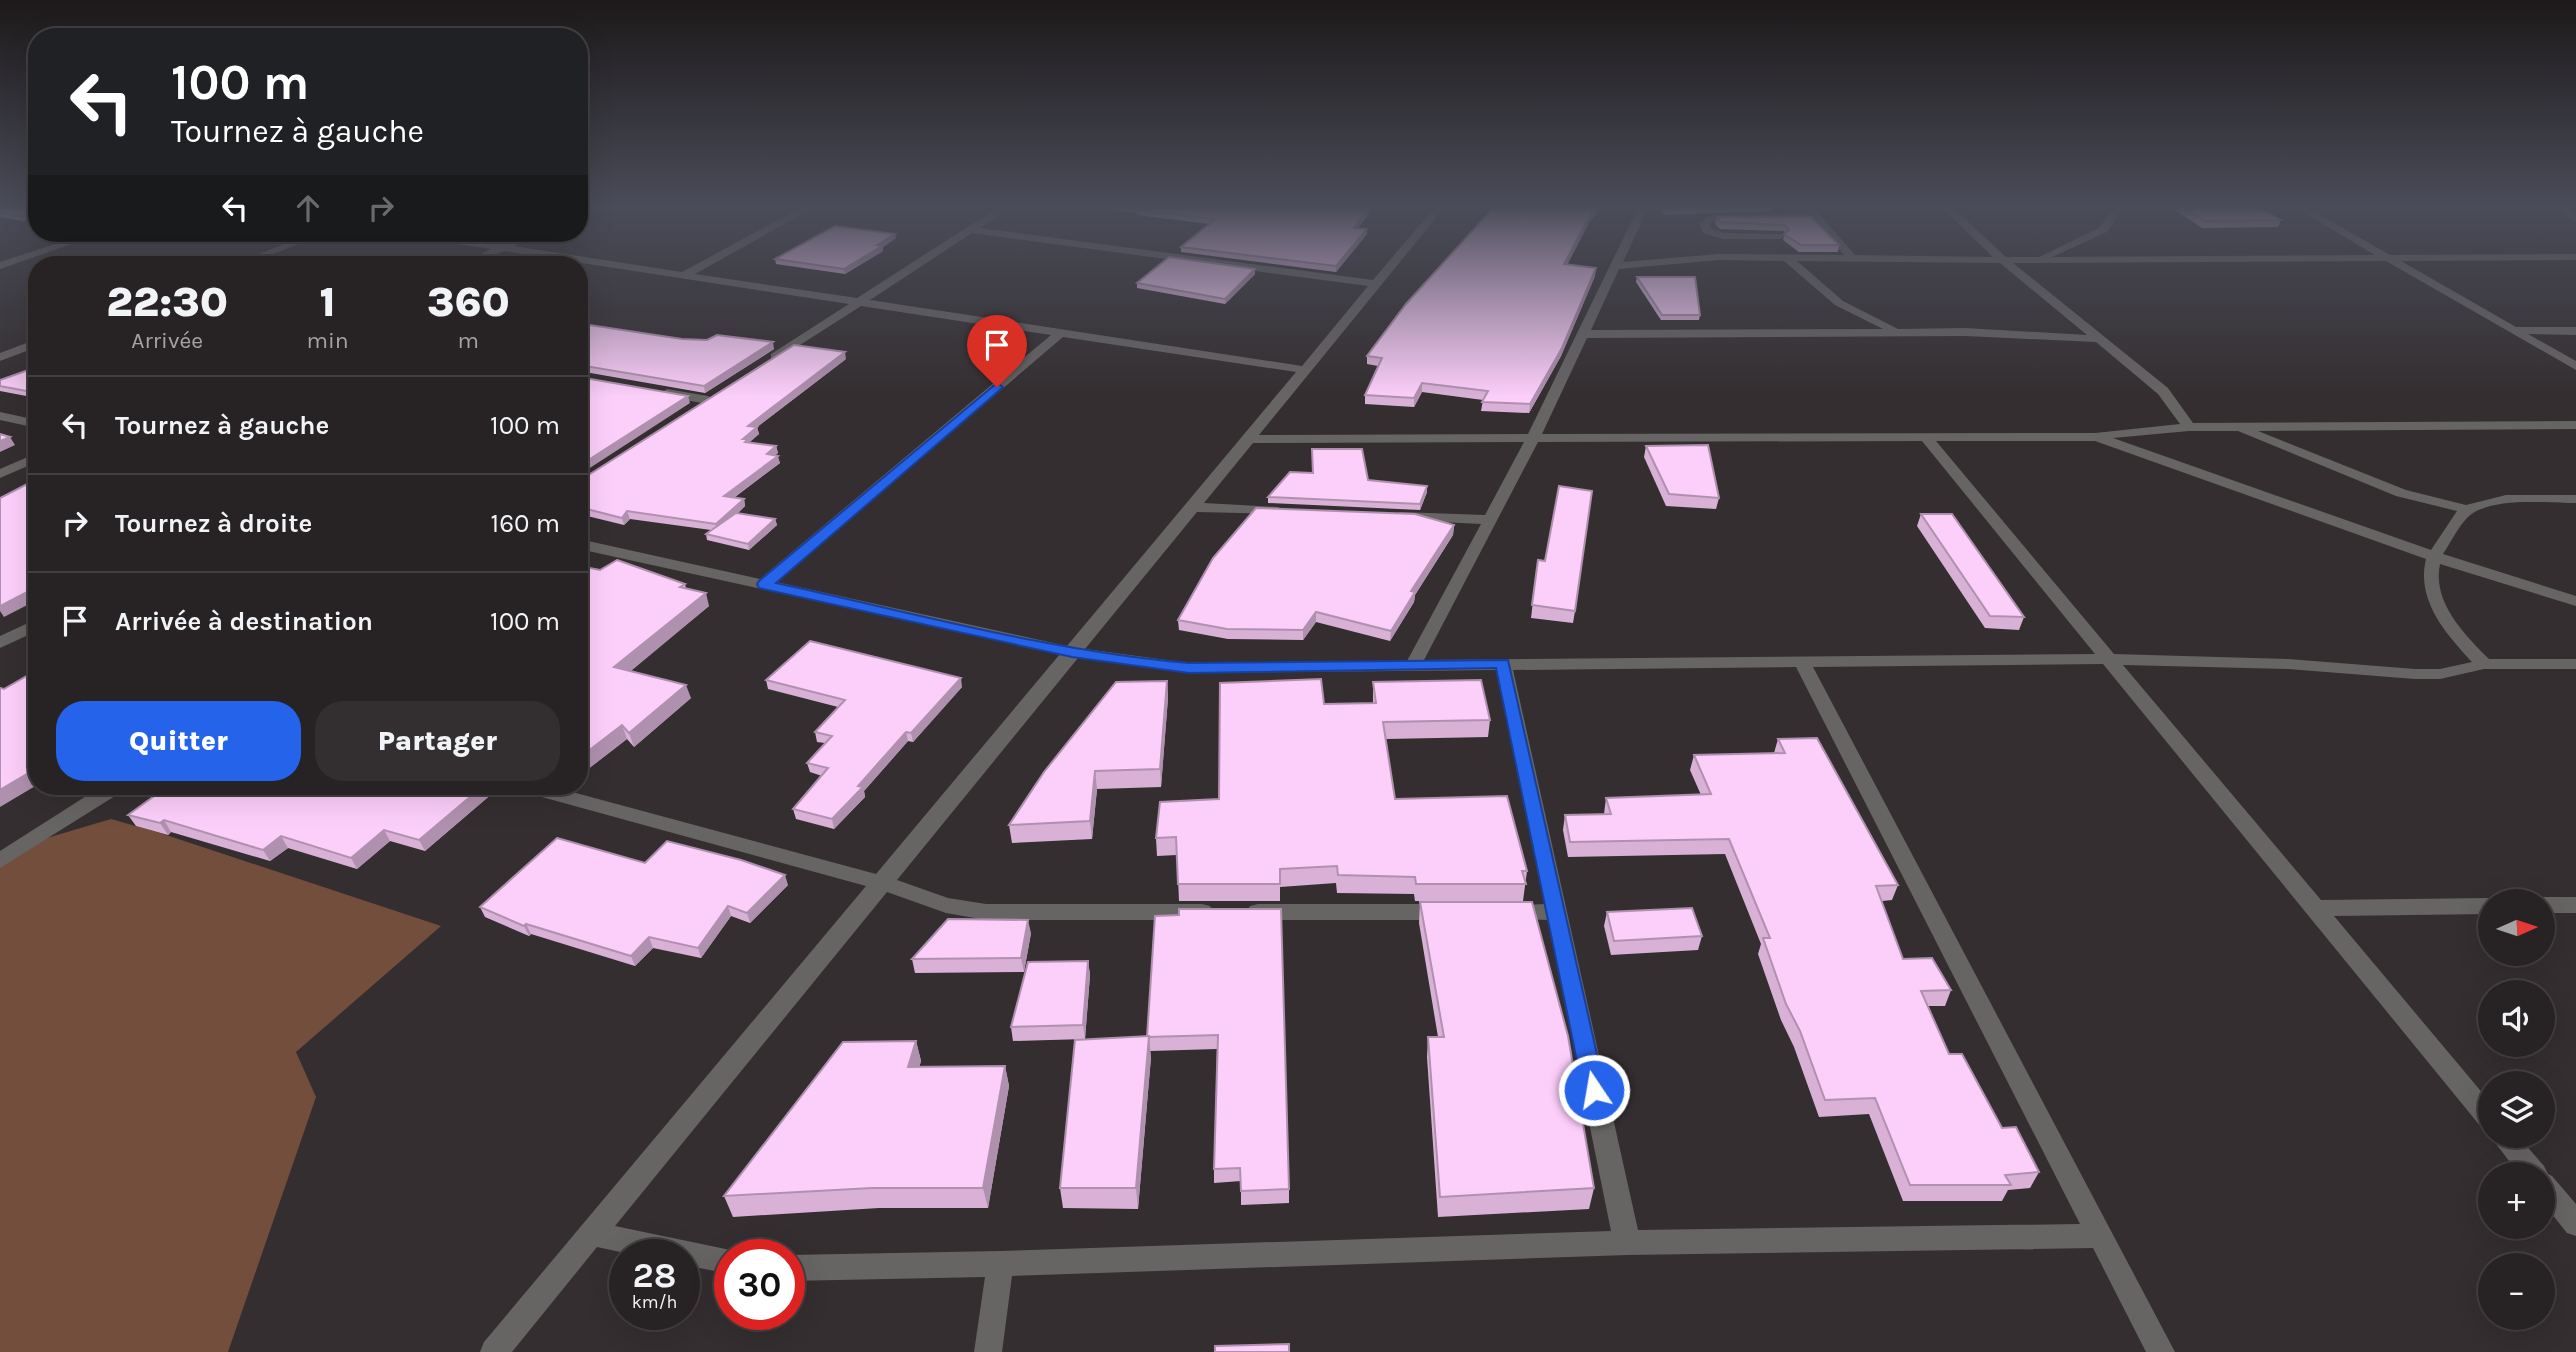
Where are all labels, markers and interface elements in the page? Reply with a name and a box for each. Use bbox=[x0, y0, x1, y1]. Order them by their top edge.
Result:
text: 100 m bbox=[171, 54, 309, 111]
icon: left bbox=[56, 56, 147, 147]
text: Tournez à gauche bbox=[171, 113, 424, 150]
icon: left bbox=[216, 189, 254, 227]
icon: ahead bbox=[289, 189, 327, 227]
icon: right bbox=[362, 189, 400, 227]
text: 22:30 bbox=[106, 277, 228, 327]
text: 1 bbox=[319, 277, 336, 327]
text: 360 bbox=[427, 277, 510, 327]
pin bbox=[967, 315, 1027, 387]
icon: arrive bbox=[978, 326, 1016, 364]
text: Arrivée bbox=[131, 327, 203, 354]
text: min bbox=[306, 327, 349, 354]
text: m bbox=[458, 327, 479, 354]
icon: left bbox=[56, 406, 94, 444]
text: Tournez à gauche bbox=[115, 410, 329, 441]
text: 100 m bbox=[490, 410, 560, 441]
icon: right bbox=[56, 504, 94, 542]
text: Tournez à droite bbox=[115, 508, 312, 539]
text: 160 m bbox=[491, 508, 560, 539]
icon: arrive bbox=[56, 602, 94, 640]
text: Arrivée à destination bbox=[115, 606, 373, 637]
text: 100 m bbox=[490, 606, 560, 637]
button: Quitter bbox=[56, 701, 301, 781]
button: Partager bbox=[315, 701, 560, 781]
north arrow bbox=[2478, 889, 2555, 966]
map controls bbox=[2478, 889, 2555, 1330]
button: sound bbox=[2478, 980, 2555, 1057]
position arrow bbox=[1557, 1053, 1631, 1127]
button: layers bbox=[2478, 1071, 2555, 1148]
button: + bbox=[2478, 1162, 2555, 1239]
speed limit sign: 30 bbox=[714, 1239, 805, 1330]
button: − bbox=[2478, 1253, 2555, 1330]
text: 28 bbox=[633, 1255, 676, 1296]
text: km/h bbox=[632, 1291, 677, 1313]

